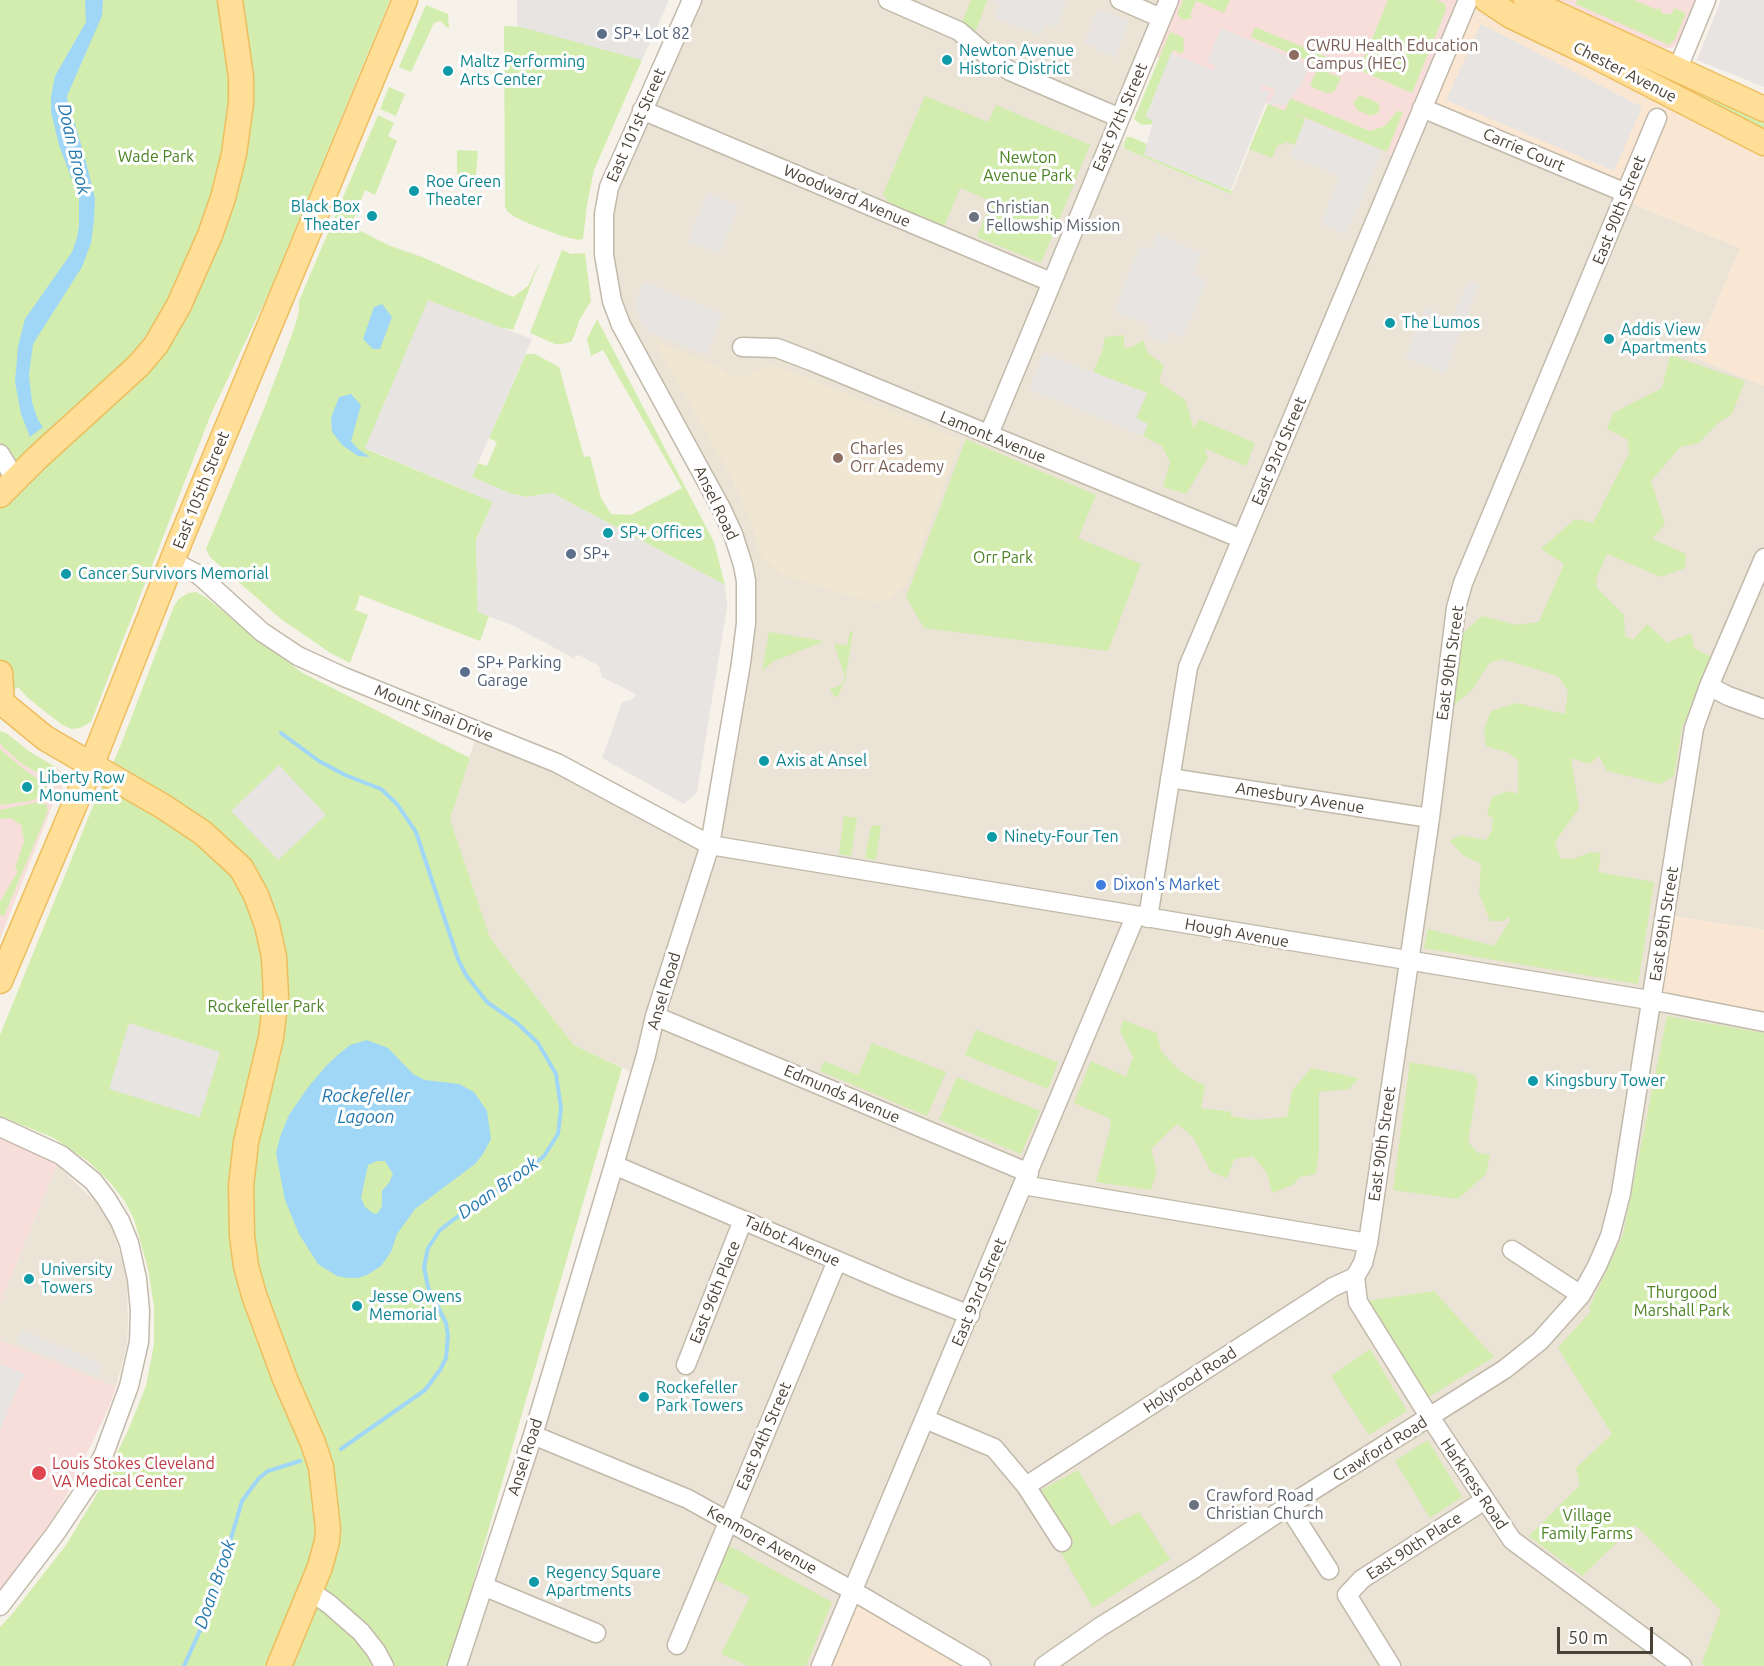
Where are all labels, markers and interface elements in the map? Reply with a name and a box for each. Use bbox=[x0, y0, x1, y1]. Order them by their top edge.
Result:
place label: SP+ Lot 82 bbox=[614, 24, 690, 44]
marker: SP+ Lot 82 bbox=[595, 27, 609, 41]
place label: CWRU Health Education Campus (HEC) bbox=[1306, 36, 1478, 74]
street label: Chester Avenue bbox=[1570, 38, 1680, 106]
place label: Newton Avenue Historic District bbox=[959, 41, 1074, 79]
marker: CWRU Health Education Campus (HEC) bbox=[1287, 48, 1301, 62]
place label: Maltz Performing Arts Center bbox=[460, 52, 585, 90]
marker: Newton Avenue Historic District bbox=[940, 53, 954, 67]
street label: East 97th Street bbox=[1089, 60, 1151, 174]
marker: Maltz Performing Arts Center bbox=[441, 64, 455, 78]
street label: East 101st Street bbox=[602, 65, 670, 185]
water label: Doan Brook bbox=[53, 101, 95, 197]
street label: Carrie Court bbox=[1480, 124, 1568, 176]
park label: Wade Park bbox=[118, 147, 194, 167]
park label: Newton Avenue Park bbox=[983, 148, 1073, 186]
street label: East 90th Street bbox=[1588, 153, 1650, 267]
street label: Woodward Avenue bbox=[781, 161, 913, 231]
place label: Roe Green Theater bbox=[426, 172, 501, 210]
marker: Roe Green Theater bbox=[407, 184, 421, 198]
place label: Black Box Theater bbox=[291, 197, 360, 235]
place label: Christian Fellowship Mission bbox=[986, 198, 1120, 236]
marker: Black Box Theater bbox=[365, 209, 379, 223]
marker: Christian Fellowship Mission bbox=[967, 210, 981, 224]
place label: The Lumos bbox=[1402, 313, 1480, 333]
marker: The Lumos bbox=[1383, 316, 1397, 330]
place label: Addis View Apartments bbox=[1621, 320, 1706, 358]
marker: Addis View Apartments bbox=[1602, 332, 1616, 346]
street label: East 93rd Street bbox=[1248, 394, 1310, 508]
street label: Lamont Avenue bbox=[937, 407, 1049, 467]
street label: East 105th Street bbox=[169, 428, 233, 552]
place label: Charles Orr Academy bbox=[850, 439, 944, 477]
marker: Charles Orr Academy bbox=[831, 451, 845, 465]
street label: Ansel Road bbox=[690, 463, 742, 543]
place label: SP+ Offices bbox=[620, 523, 702, 543]
marker: SP+ Offices bbox=[601, 526, 615, 540]
place label: SP+ bbox=[583, 544, 610, 564]
marker: SP+ bbox=[564, 547, 578, 561]
park label: Orr Park bbox=[973, 548, 1033, 568]
place label: Cancer Survivors Memorial bbox=[78, 564, 269, 584]
marker: Cancer Survivors Memorial bbox=[59, 567, 73, 581]
street label: East 90th Street bbox=[1432, 604, 1468, 722]
place label: SP+ Parking Garage bbox=[477, 653, 562, 691]
marker: SP+ Parking Garage bbox=[458, 665, 472, 679]
street label: Mount Sinai Drive bbox=[372, 680, 496, 746]
place label: Axis at Ansel bbox=[776, 751, 867, 771]
marker: Axis at Ansel bbox=[757, 754, 771, 768]
place label: Liberty Row Monument bbox=[39, 768, 125, 806]
street label: Amesbury Avenue bbox=[1234, 778, 1366, 818]
marker: Liberty Row Monument bbox=[20, 780, 34, 794]
place label: Ninety-Four Ten bbox=[1004, 827, 1119, 847]
marker: Ninety-Four Ten bbox=[985, 830, 999, 844]
street label: East 89th Street bbox=[1645, 865, 1683, 983]
place label: Dixon's Market bbox=[1113, 875, 1220, 895]
marker: Dixon's Market bbox=[1094, 878, 1108, 892]
street label: Hough Avenue bbox=[1183, 914, 1291, 952]
street label: Ansel Road bbox=[643, 950, 685, 1032]
park label: Rockefeller Park bbox=[207, 997, 325, 1017]
street label: Edmunds Avenue bbox=[781, 1061, 903, 1127]
place label: Kingsbury Tower bbox=[1545, 1071, 1665, 1091]
marker: Kingsbury Tower bbox=[1526, 1074, 1540, 1088]
water label: Rockefeller Lagoon bbox=[322, 1085, 410, 1128]
street label: East 90th Street bbox=[1364, 1085, 1400, 1203]
water label: Doan Brook bbox=[454, 1152, 542, 1224]
street label: Talbot Avenue bbox=[741, 1211, 843, 1271]
street label: East 93rd Street bbox=[948, 1235, 1010, 1349]
street label: East 96th Place bbox=[686, 1238, 744, 1346]
place label: University Towers bbox=[41, 1260, 112, 1298]
marker: University Towers bbox=[22, 1272, 36, 1286]
park label: Thurgood Marshall Park bbox=[1634, 1283, 1730, 1321]
place label: Jesse Owens Memorial bbox=[369, 1287, 462, 1325]
marker: Jesse Owens Memorial bbox=[350, 1299, 364, 1313]
street label: Holyrood Road bbox=[1140, 1343, 1240, 1417]
place label: Rockefeller Park Towers bbox=[656, 1378, 743, 1416]
street label: East 94th Street bbox=[733, 1379, 795, 1493]
marker: Rockefeller Park Towers bbox=[637, 1390, 651, 1404]
street label: Crawford Road bbox=[1329, 1412, 1431, 1486]
street label: Ansel Road bbox=[504, 1416, 546, 1498]
street label: Harkness Road bbox=[1436, 1435, 1512, 1533]
place label: Louis Stokes Cleveland VA Medical Center bbox=[52, 1454, 215, 1492]
marker: Louis Stokes Cleveland VA Medical Center bbox=[30, 1464, 48, 1482]
place label: Crawford Road Christian Church bbox=[1206, 1486, 1324, 1524]
marker: Crawford Road Christian Church bbox=[1187, 1498, 1201, 1512]
street label: Kenmore Avenue bbox=[704, 1502, 820, 1578]
park label: Village Family Farms bbox=[1541, 1506, 1633, 1544]
street label: East 90th Place bbox=[1363, 1508, 1465, 1584]
water label: Doan Brook bbox=[190, 1536, 240, 1632]
place label: Regency Square Apartments bbox=[546, 1563, 661, 1601]
marker: Regency Square Apartments bbox=[527, 1575, 541, 1589]
scale bar bbox=[1560, 1615, 1656, 1653]
text: 50 m bbox=[1568, 1627, 1608, 1647]

